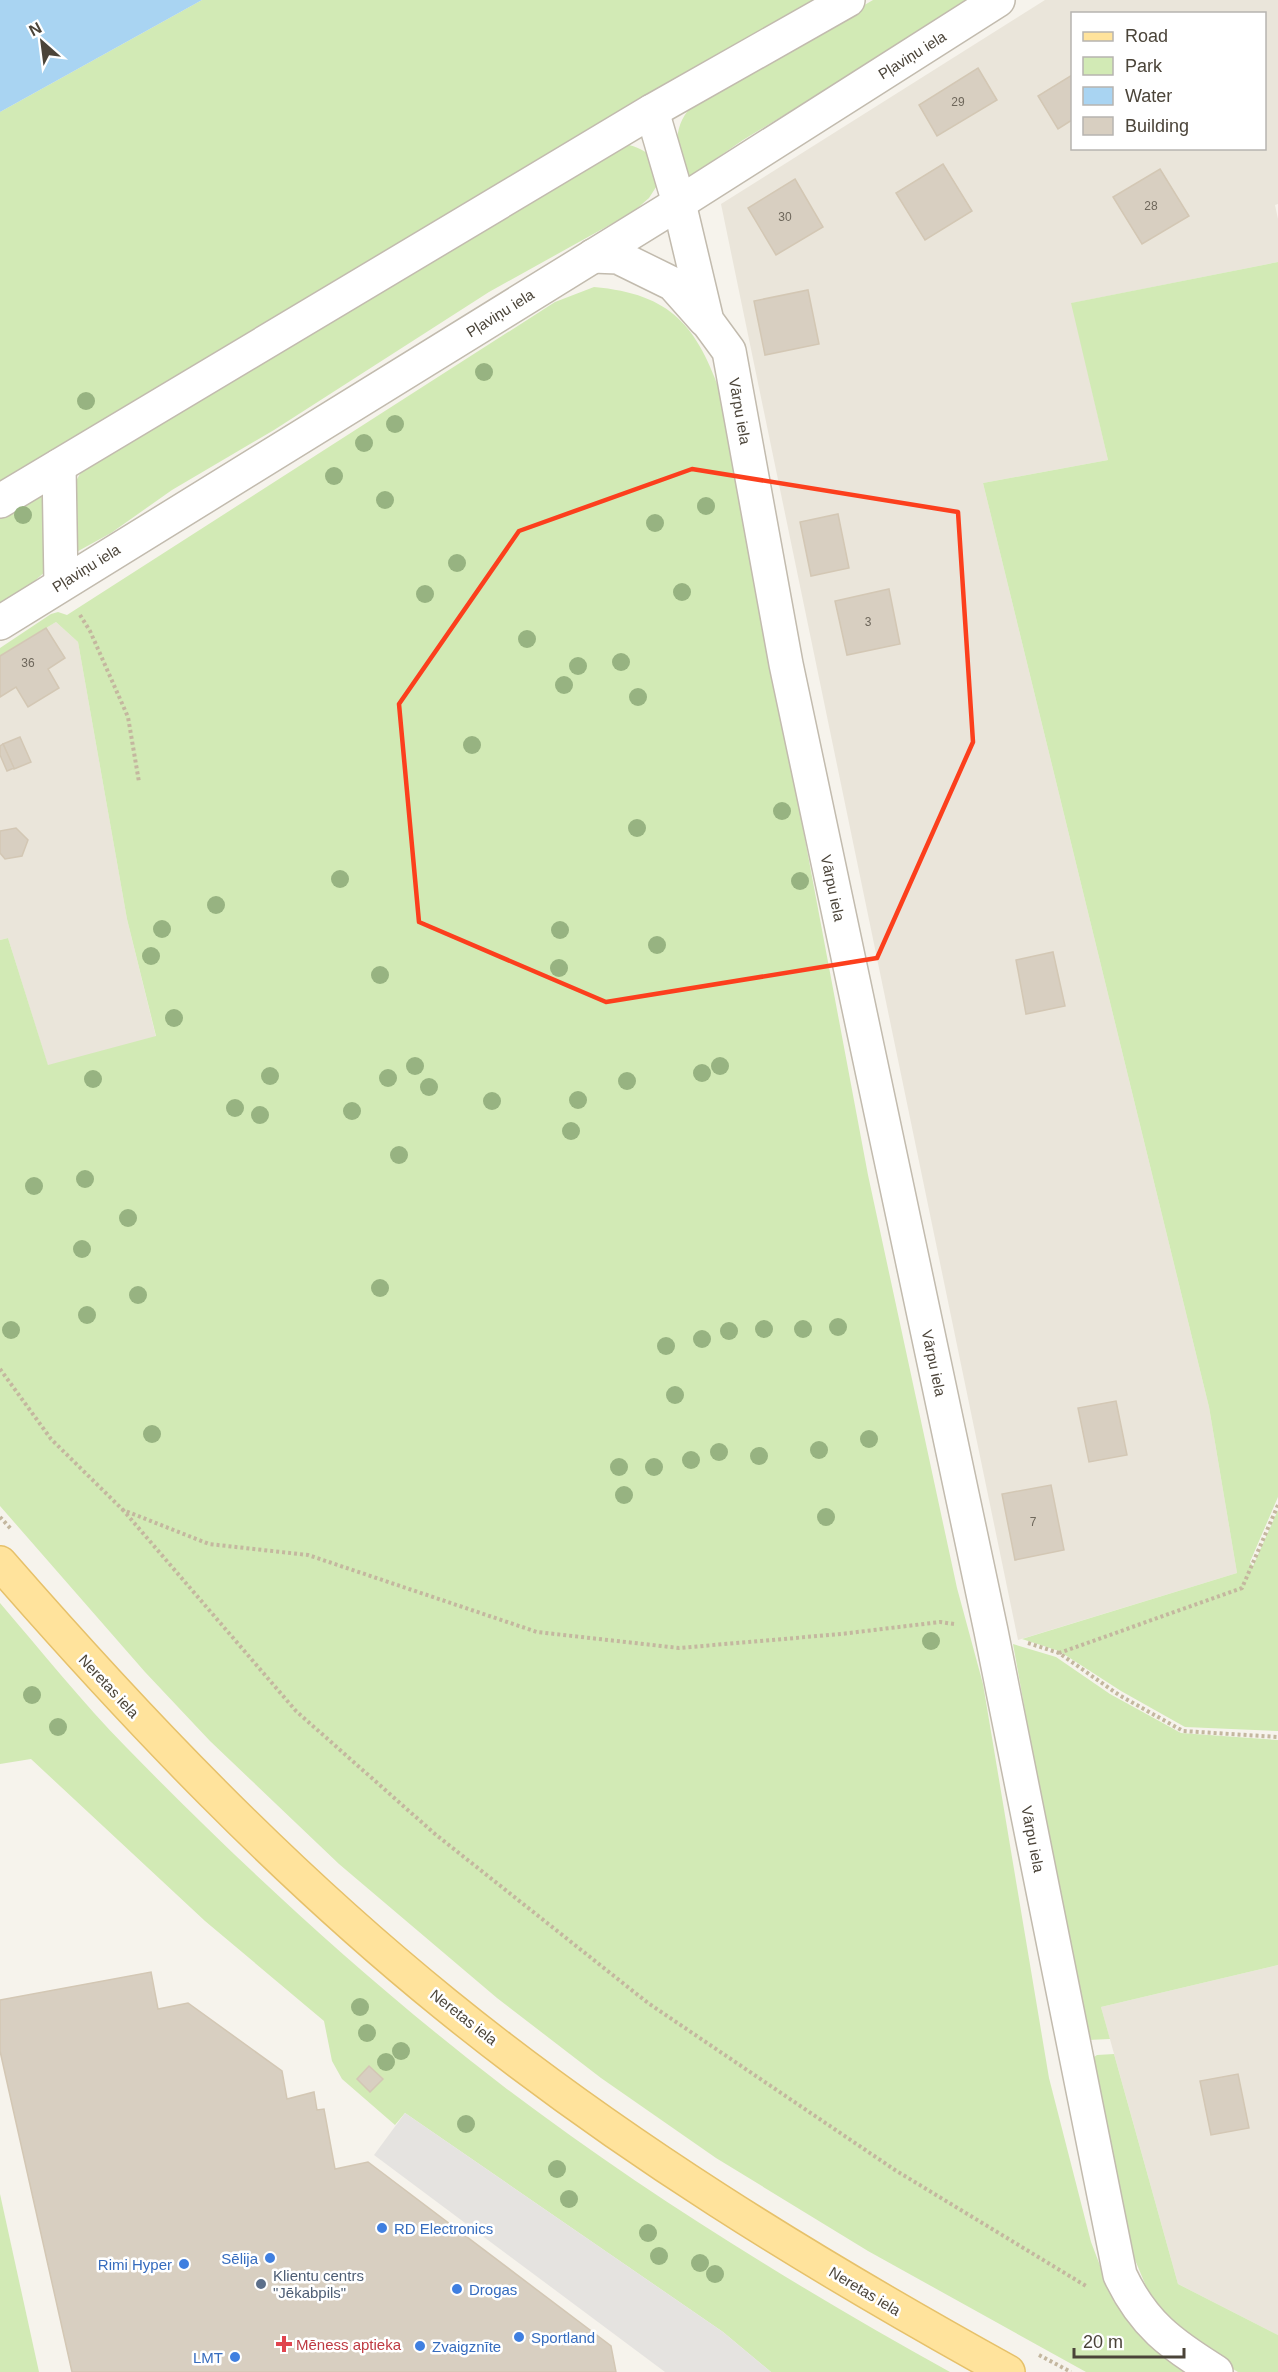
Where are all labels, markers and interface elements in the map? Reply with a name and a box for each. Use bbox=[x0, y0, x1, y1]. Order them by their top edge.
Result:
north arrow bbox=[12, 12, 72, 72]
legend bbox=[1071, 12, 1266, 150]
text: N bbox=[26, 19, 44, 39]
text: Road bbox=[1125, 26, 1168, 46]
street label: Pļaviņu iela bbox=[875, 27, 950, 83]
text: Park bbox=[1125, 56, 1163, 76]
text: Water bbox=[1125, 86, 1172, 106]
house number: 29 bbox=[951, 95, 965, 109]
text: Building bbox=[1125, 116, 1189, 136]
house number: 28 bbox=[1144, 199, 1158, 213]
house number: 30 bbox=[778, 210, 792, 224]
street label: Pļaviņu iela bbox=[463, 285, 538, 341]
street label: Vārpu iela bbox=[726, 376, 754, 446]
street label: Pļaviņu iela bbox=[49, 540, 124, 596]
house number: 3 bbox=[865, 615, 872, 629]
house number: 36 bbox=[21, 656, 35, 670]
street label: Vārpu iela bbox=[818, 853, 848, 923]
street label: Vārpu iela bbox=[919, 1328, 949, 1398]
house number: 7 bbox=[1030, 1515, 1037, 1529]
street label: Neretas iela bbox=[75, 1651, 143, 1722]
street label: Vārpu iela bbox=[1018, 1804, 1048, 1874]
street label: Neretas iela bbox=[427, 1986, 501, 2049]
place label: RD Electronics bbox=[394, 2220, 493, 2237]
marker: RD Electronics bbox=[375, 2221, 389, 2235]
place label: Sēlija bbox=[221, 2250, 259, 2267]
marker: Sēlija bbox=[263, 2251, 277, 2265]
place label: Rimi Hyper bbox=[98, 2256, 172, 2273]
marker: Rimi Hyper bbox=[177, 2257, 191, 2271]
street label: Neretas iela bbox=[826, 2263, 904, 2319]
place label: Klientu centrs "Jēkabpils" bbox=[273, 2267, 364, 2301]
marker: Klientu centrs "Jēkabpils" bbox=[254, 2277, 268, 2291]
place label: Drogas bbox=[469, 2281, 517, 2298]
marker: Drogas bbox=[450, 2282, 464, 2296]
scale bar bbox=[1074, 2321, 1184, 2359]
place label: Sportland bbox=[531, 2329, 595, 2346]
marker: Sportland bbox=[512, 2330, 526, 2344]
text: 20 m bbox=[1083, 2332, 1123, 2352]
place label: Mēness aptieka bbox=[296, 2336, 402, 2353]
marker: Mēness aptieka bbox=[277, 2337, 291, 2351]
place label: Zvaigznīte bbox=[432, 2338, 501, 2355]
marker: Zvaigznīte bbox=[413, 2339, 427, 2353]
place label: LMT bbox=[193, 2349, 223, 2366]
marker: LMT bbox=[228, 2350, 242, 2364]

